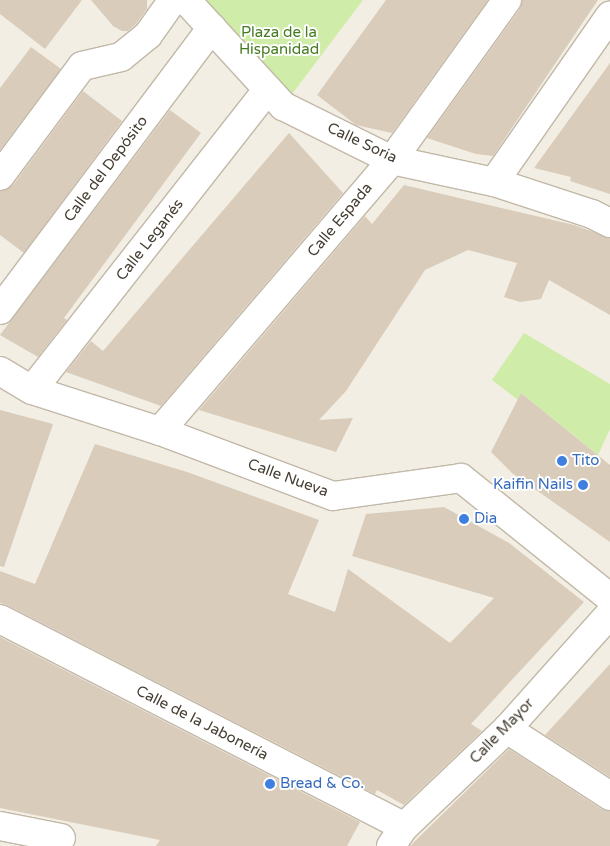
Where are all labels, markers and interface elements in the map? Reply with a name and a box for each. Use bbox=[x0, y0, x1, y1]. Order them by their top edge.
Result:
park label: Plaza de la Hispanidad bbox=[239, 23, 319, 58]
street label: Calle del Depósito bbox=[60, 112, 152, 226]
street label: Calle Soria bbox=[324, 119, 400, 167]
street label: Calle Espada bbox=[304, 179, 376, 261]
street label: Calle Leganés bbox=[113, 196, 187, 284]
place label: Tito bbox=[572, 452, 599, 470]
street label: Calle Nueva bbox=[245, 455, 331, 501]
marker: Tito bbox=[556, 455, 568, 467]
place label: Kaifin Nails bbox=[493, 476, 573, 494]
marker: Kaifin Nails bbox=[577, 479, 589, 491]
place label: Dia bbox=[474, 510, 497, 528]
marker: Dia bbox=[458, 513, 470, 525]
street label: Calle de la Jabonería bbox=[133, 682, 271, 764]
street label: Calle Mayor bbox=[466, 694, 538, 768]
place label: Bread & Co. bbox=[280, 775, 364, 793]
marker: Bread & Co. bbox=[264, 778, 276, 790]

